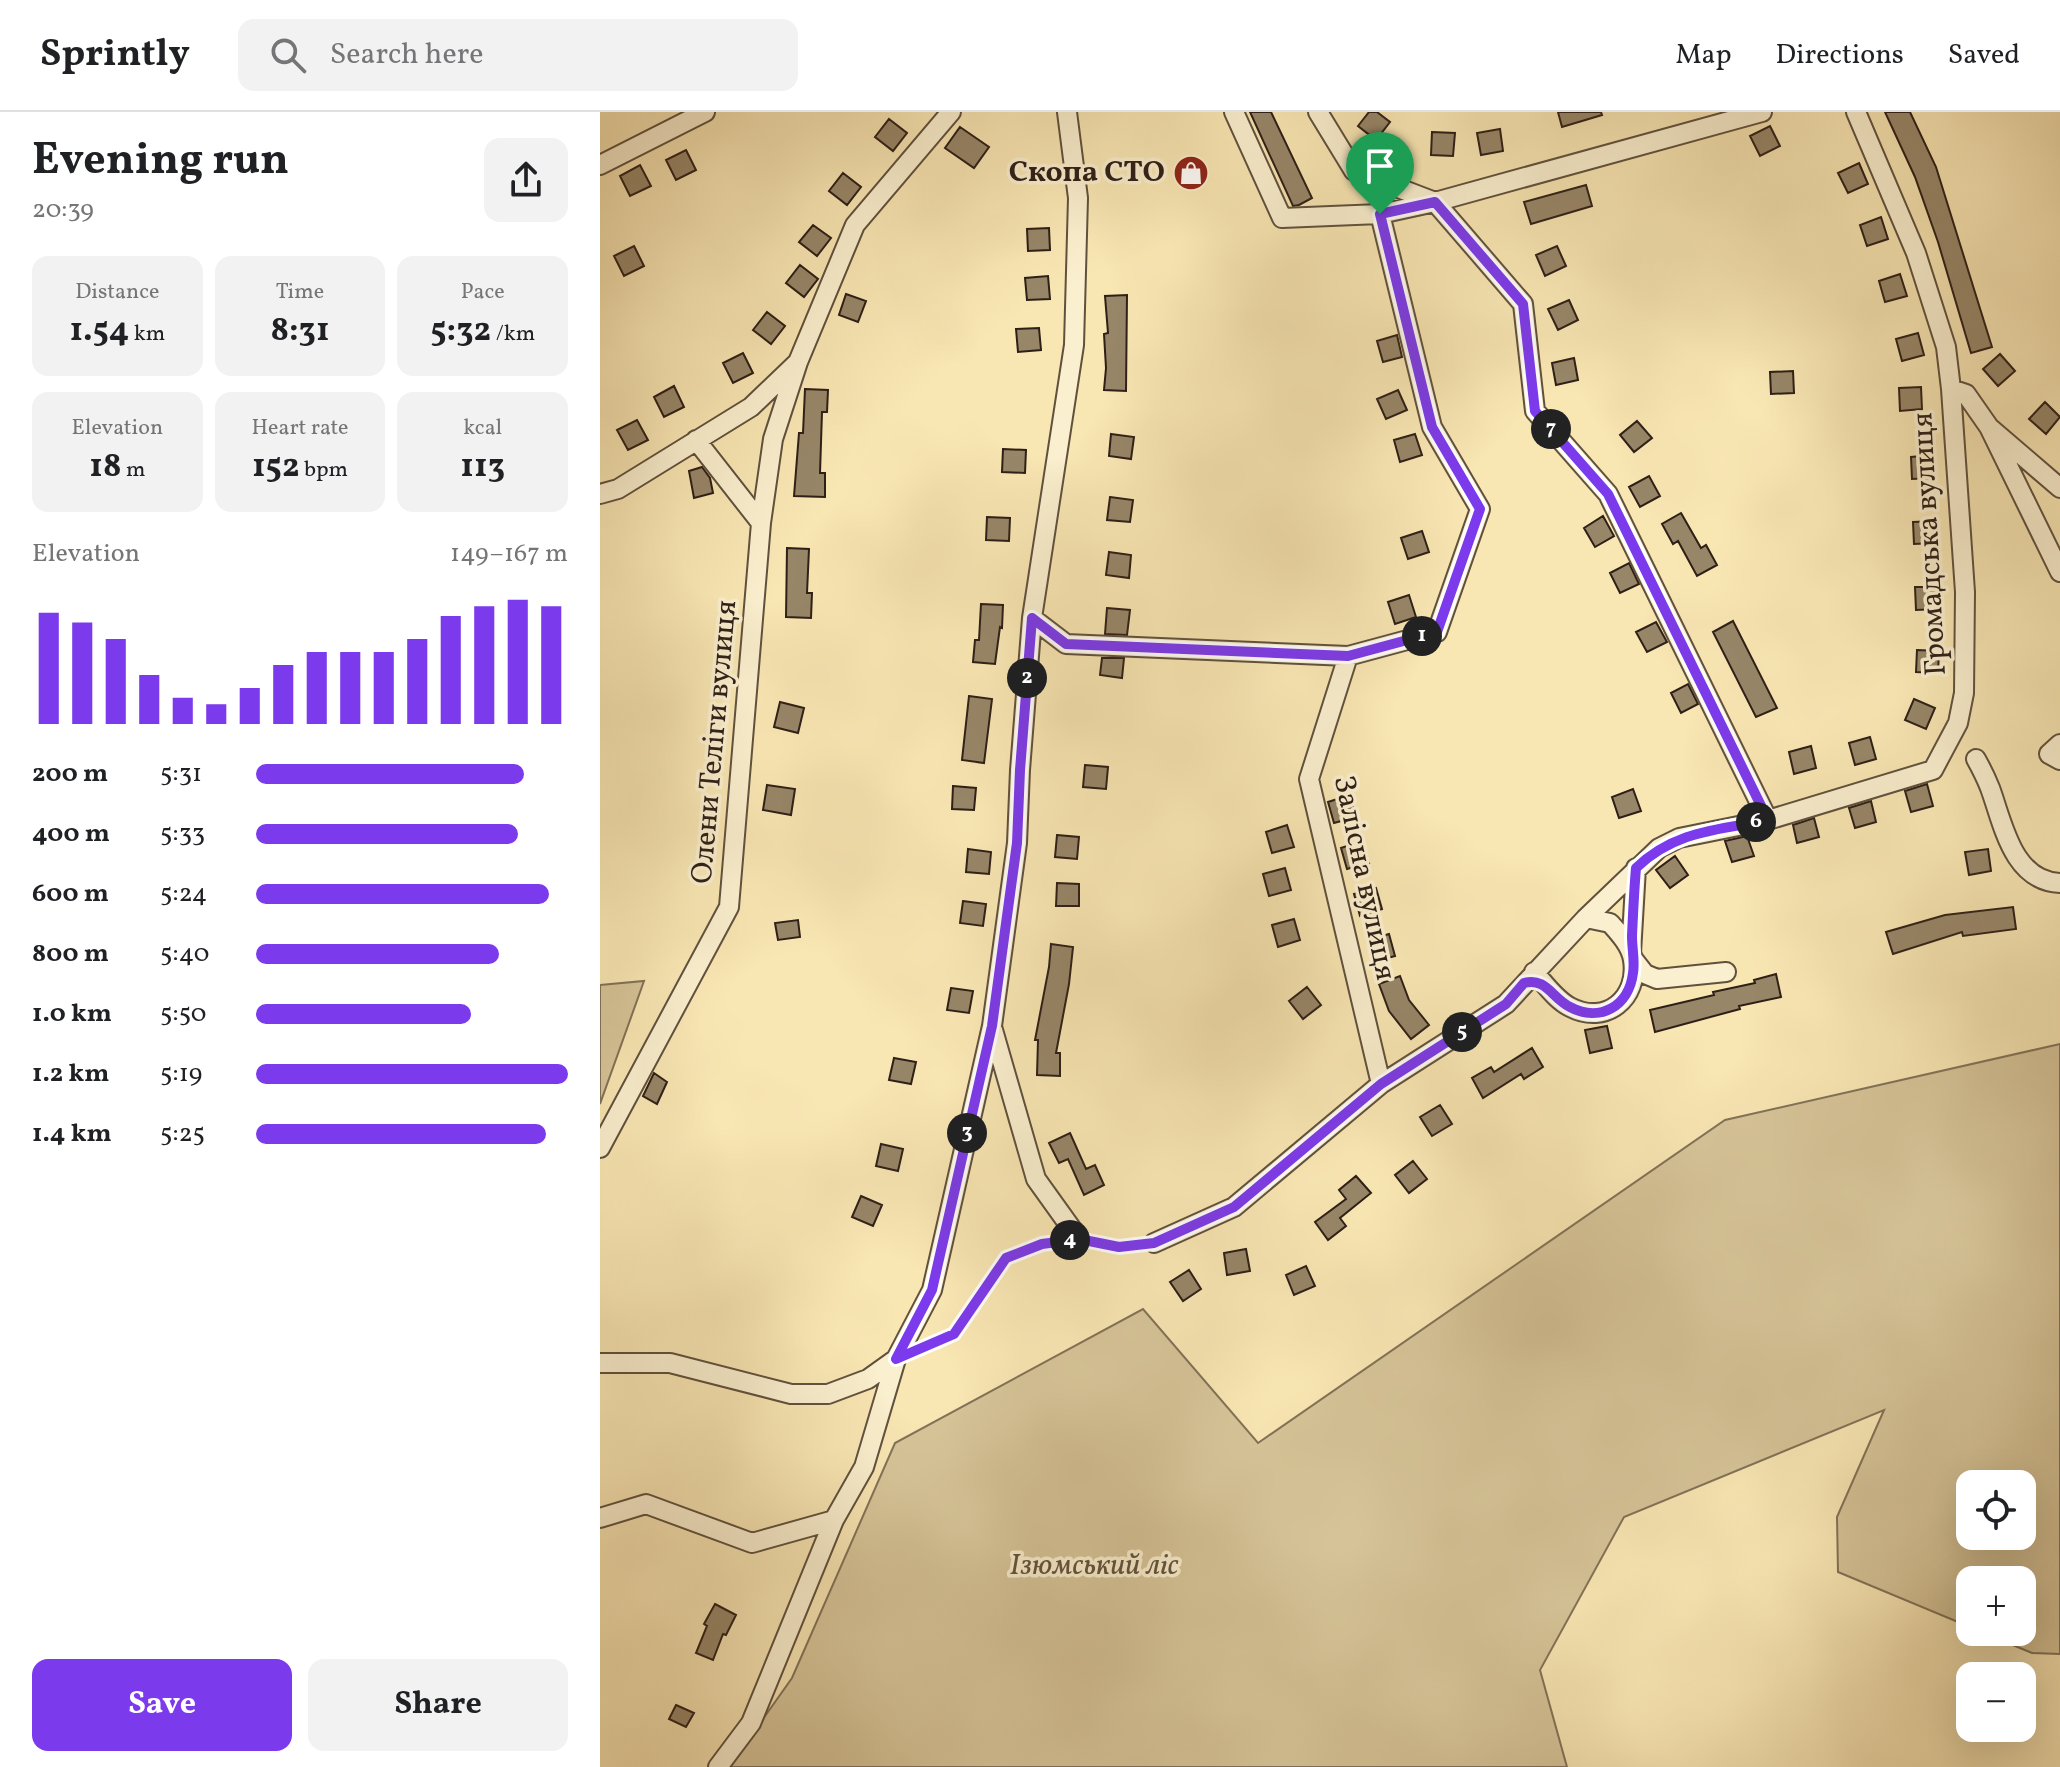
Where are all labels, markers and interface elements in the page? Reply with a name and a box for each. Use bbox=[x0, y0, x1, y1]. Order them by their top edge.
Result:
search box bbox=[238, 19, 798, 91]
text: Sprintly bbox=[40, 29, 190, 82]
icon: search bbox=[266, 33, 310, 77]
text: Search here bbox=[330, 34, 483, 76]
text: Map bbox=[1676, 36, 1732, 75]
text: Directions bbox=[1776, 36, 1904, 75]
text: Saved bbox=[1948, 36, 2020, 75]
text: Evening run bbox=[32, 131, 289, 192]
pin bbox=[1346, 132, 1414, 214]
button: share bbox=[484, 138, 568, 222]
icon: arrive bbox=[1358, 144, 1402, 188]
place label: Скопа СТО bbox=[1009, 152, 1165, 194]
shop icon: Скопа СТО bbox=[1172, 154, 1210, 192]
text: 20:39 bbox=[32, 192, 94, 228]
text: Distance bbox=[75, 277, 159, 308]
text: Time bbox=[276, 277, 324, 308]
text: Pace bbox=[461, 277, 505, 308]
text: 1.54 bbox=[69, 308, 129, 355]
text: 8:31 bbox=[270, 308, 330, 355]
text: 5:32 bbox=[430, 308, 491, 355]
text: km bbox=[129, 319, 165, 350]
text: /km bbox=[491, 319, 535, 350]
pin: 7 bbox=[1531, 409, 1571, 449]
street label: Громадська вулиця bbox=[1902, 411, 1958, 677]
text: Elevation bbox=[72, 413, 163, 444]
text: Heart rate bbox=[251, 413, 349, 444]
text: kcal bbox=[463, 413, 502, 444]
text: 7 bbox=[1546, 413, 1556, 444]
text: 18 bbox=[89, 444, 121, 491]
text: 152 bbox=[252, 444, 300, 491]
text: 113 bbox=[460, 444, 505, 491]
text: m bbox=[121, 455, 145, 486]
text: bpm bbox=[300, 455, 348, 486]
text: Elevation bbox=[32, 536, 140, 572]
text: 149–167 m bbox=[450, 536, 568, 572]
street label: Олени Теліги вулиця bbox=[682, 598, 748, 886]
pin: 1 bbox=[1402, 616, 1442, 656]
text: 1 bbox=[1418, 620, 1426, 651]
pin: 2 bbox=[1007, 658, 1047, 698]
text: 2 bbox=[1021, 662, 1033, 693]
text: 200 m bbox=[32, 756, 108, 792]
text: 5:31 bbox=[160, 756, 202, 792]
street label: Залісна вулиця bbox=[1322, 772, 1406, 984]
pin: 6 bbox=[1736, 802, 1776, 842]
text: 6 bbox=[1750, 806, 1762, 837]
text: 400 m bbox=[32, 816, 110, 852]
text: 5:33 bbox=[160, 816, 205, 852]
text: 600 m bbox=[32, 876, 109, 912]
text: 5:24 bbox=[160, 876, 207, 912]
text: 800 m bbox=[32, 936, 109, 972]
text: 5:40 bbox=[160, 936, 209, 972]
text: 1.0 km bbox=[32, 996, 112, 1032]
text: 5:50 bbox=[160, 996, 206, 1032]
pin: 5 bbox=[1442, 1012, 1482, 1052]
text: 5 bbox=[1457, 1016, 1467, 1047]
text: 1.2 km bbox=[32, 1056, 109, 1092]
text: 5:19 bbox=[160, 1056, 202, 1092]
pin: 3 bbox=[947, 1113, 987, 1153]
text: 1.4 km bbox=[32, 1116, 112, 1152]
text: 5:25 bbox=[160, 1116, 205, 1152]
text: 3 bbox=[961, 1117, 973, 1148]
pin: 4 bbox=[1050, 1220, 1090, 1260]
text: 4 bbox=[1063, 1224, 1077, 1255]
map controls bbox=[1956, 1470, 2036, 1742]
button: locate bbox=[1956, 1470, 2036, 1550]
park label: Ізюмський ліс bbox=[1009, 1545, 1179, 1587]
button: + bbox=[1956, 1566, 2036, 1646]
button: Save bbox=[32, 1659, 292, 1751]
button: Share bbox=[308, 1659, 568, 1751]
button: − bbox=[1956, 1662, 2036, 1742]

